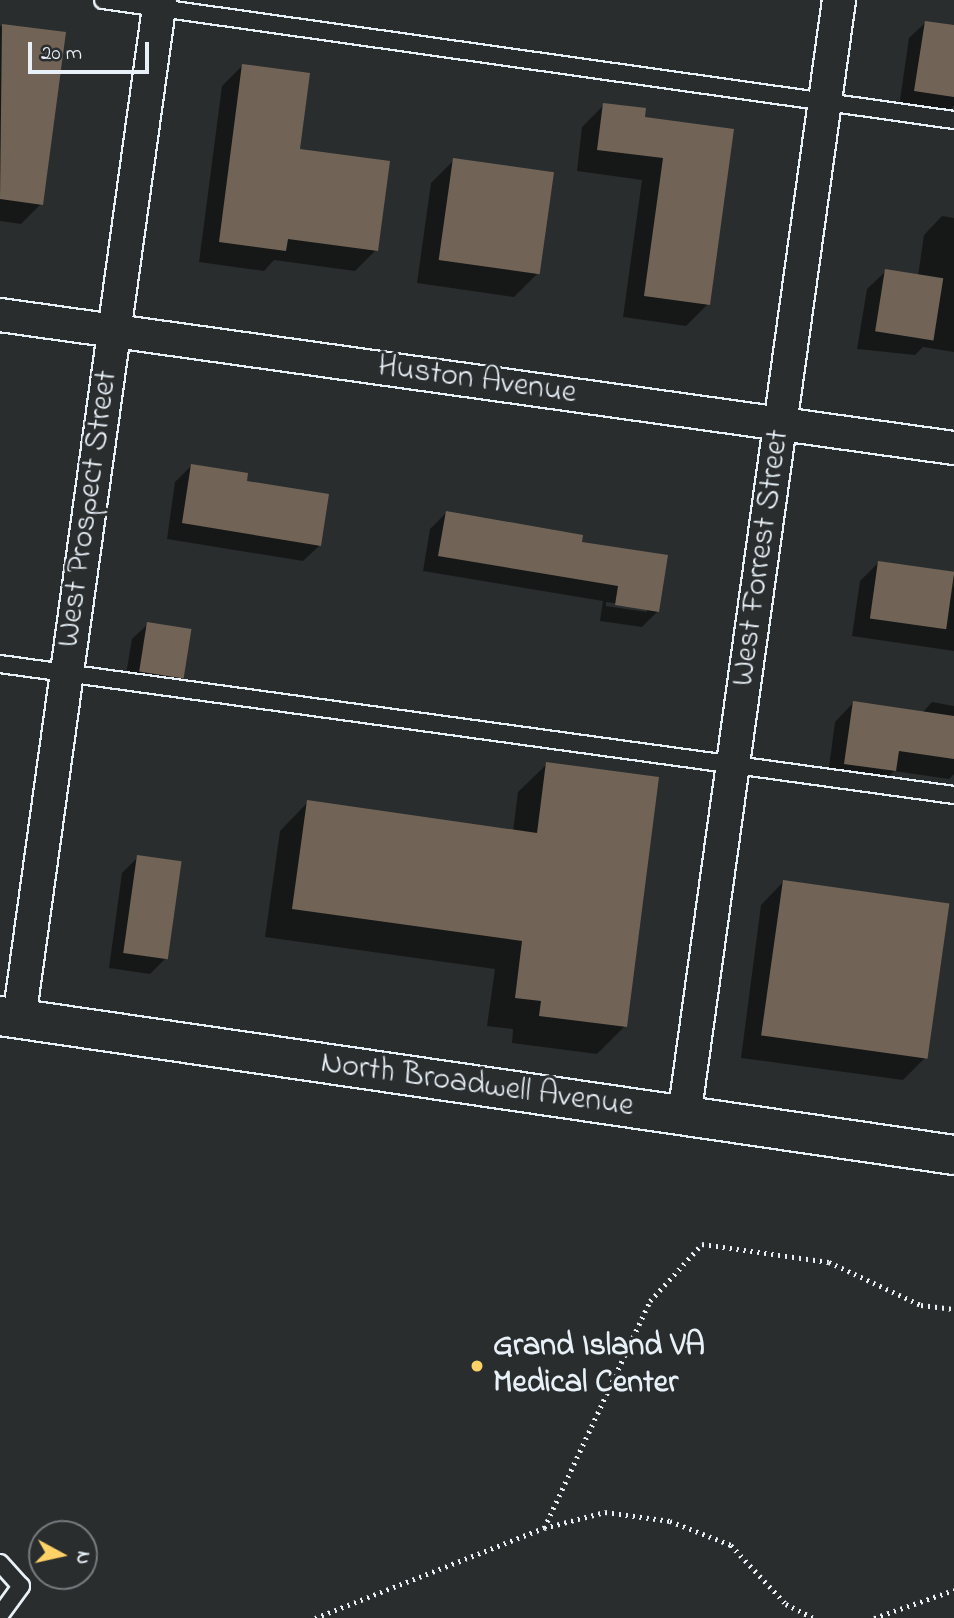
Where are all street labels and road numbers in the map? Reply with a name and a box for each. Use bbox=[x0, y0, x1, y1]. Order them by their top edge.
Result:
street label: Huston Avenue bbox=[375, 348, 579, 414]
street label: West Prospect Street bbox=[51, 368, 127, 650]
street label: West Forrest Street bbox=[725, 427, 799, 689]
street label: North Broadwell Avenue bbox=[318, 1045, 636, 1127]

